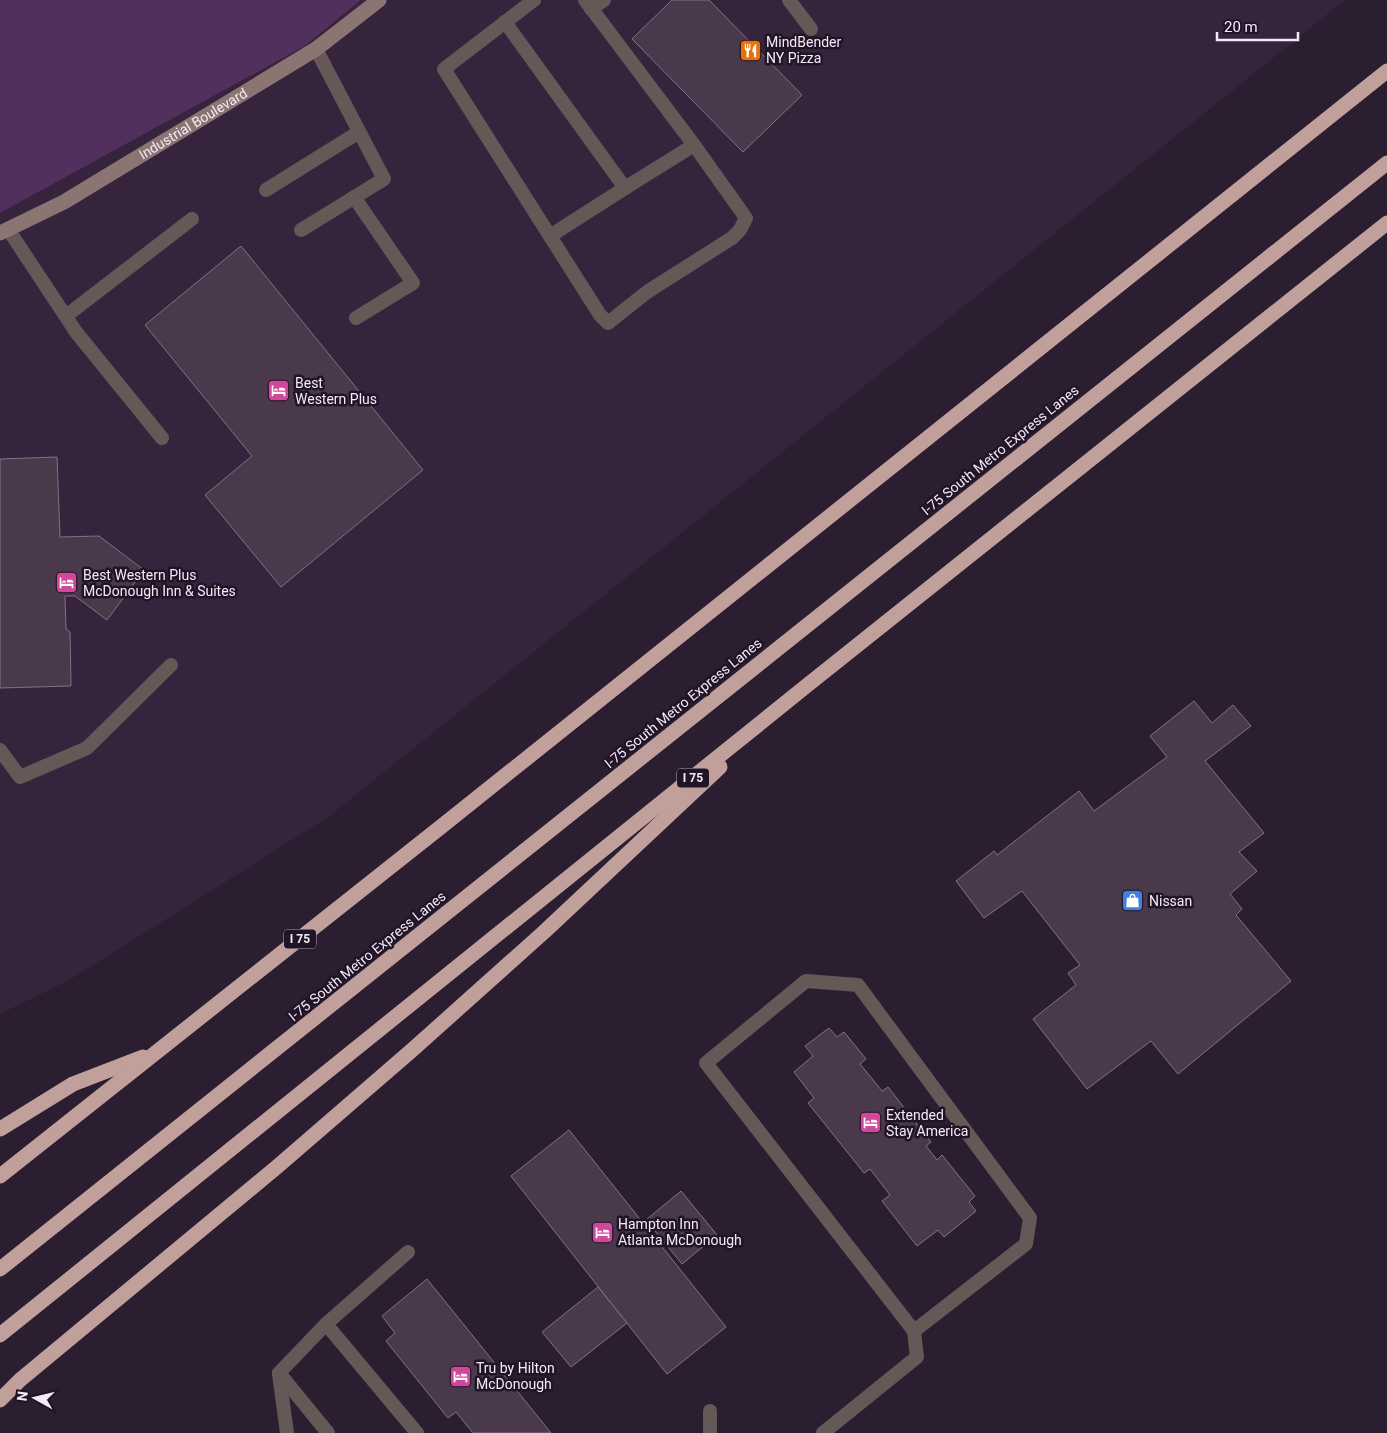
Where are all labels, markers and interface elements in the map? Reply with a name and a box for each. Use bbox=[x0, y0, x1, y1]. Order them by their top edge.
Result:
scale bar bbox=[1217, 10, 1298, 42]
text: 20 m bbox=[1224, 18, 1258, 36]
place label: MindBender NY Pizza bbox=[766, 34, 841, 66]
restaurant icon: MindBender NY Pizza bbox=[738, 38, 762, 62]
street label: Industrial Boulevard bbox=[136, 85, 250, 163]
place label: Best Western Plus bbox=[295, 375, 377, 407]
hotel icon: Best Western Plus bbox=[267, 379, 291, 403]
street label: I-75 South Metro Express Lanes bbox=[918, 382, 1082, 518]
place label: Best Western Plus McDonough Inn & Suites bbox=[83, 567, 236, 599]
hotel icon: Best Western Plus McDonough Inn & Suites bbox=[55, 571, 79, 595]
street label: I-75 South Metro Express Lanes bbox=[601, 635, 765, 771]
road number: I 75 bbox=[677, 768, 709, 788]
street label: I-75 South Metro Express Lanes bbox=[285, 888, 449, 1024]
shop icon: Nissan bbox=[1121, 889, 1145, 913]
place label: Nissan bbox=[1149, 893, 1192, 909]
road number: I 75 bbox=[284, 930, 316, 949]
place label: Extended Stay America bbox=[886, 1107, 968, 1139]
hotel icon: Extended Stay America bbox=[858, 1111, 882, 1135]
place label: Hampton Inn Atlanta McDonough bbox=[618, 1216, 742, 1248]
hotel icon: Hampton Inn Atlanta McDonough bbox=[590, 1220, 614, 1244]
place label: Tru by Hilton McDonough bbox=[476, 1360, 555, 1392]
hotel icon: Tru by Hilton McDonough bbox=[448, 1364, 472, 1388]
north arrow bbox=[10, 1373, 60, 1423]
text: N bbox=[14, 1390, 31, 1402]

